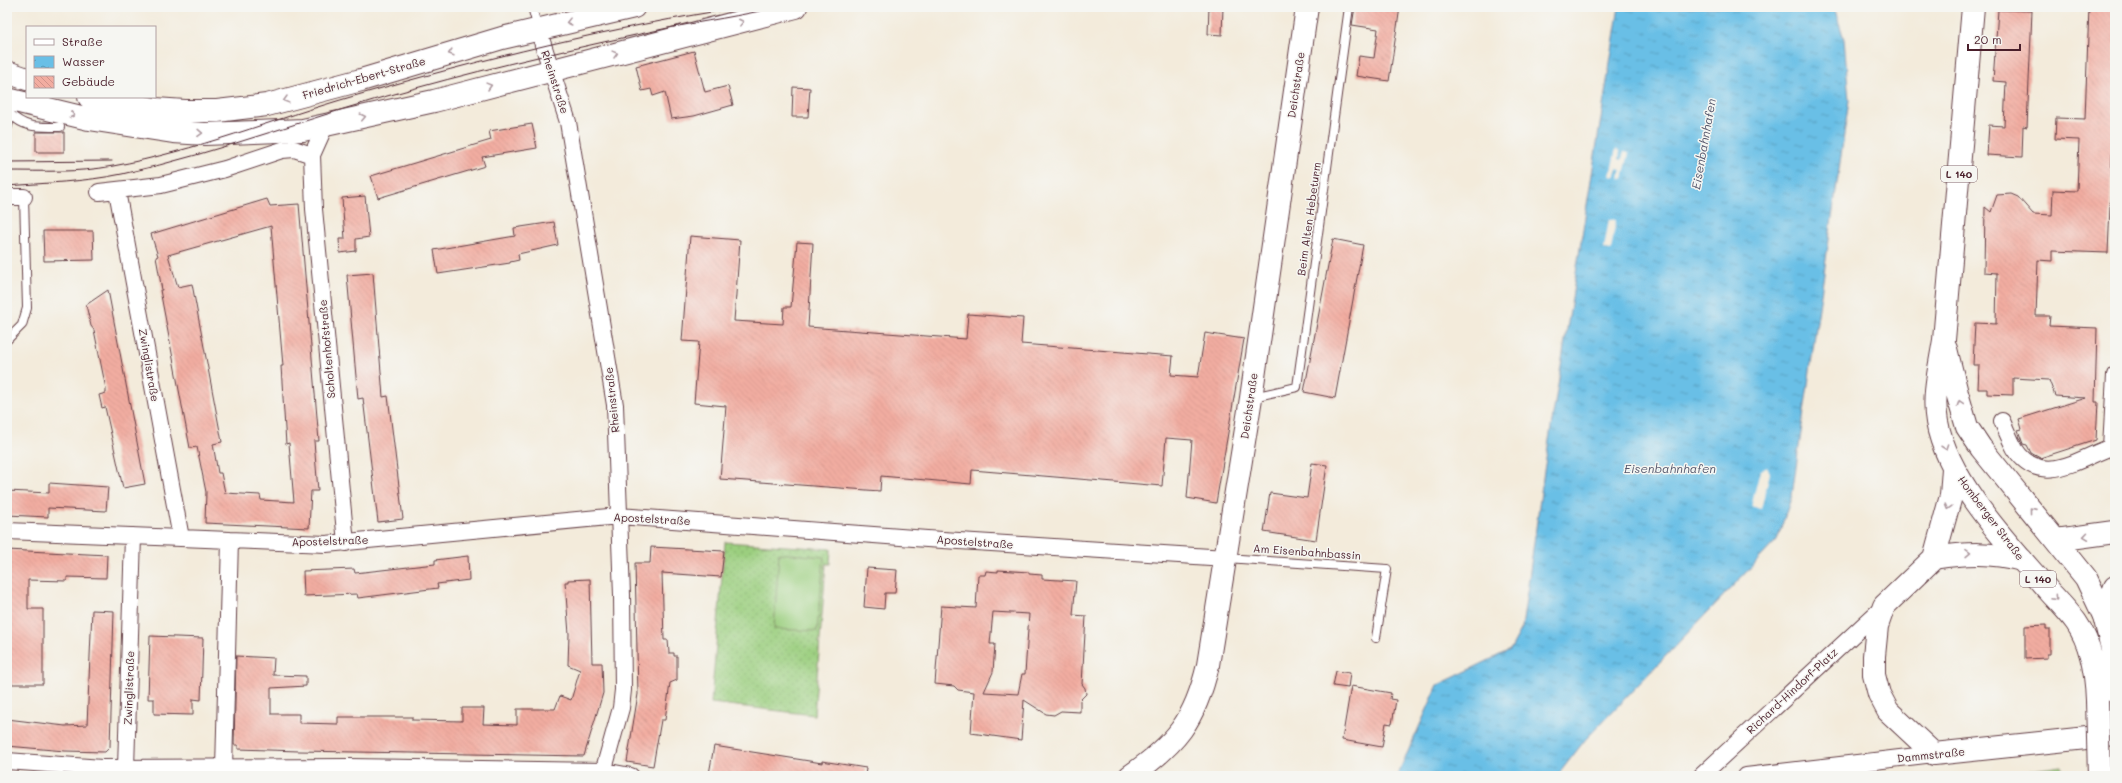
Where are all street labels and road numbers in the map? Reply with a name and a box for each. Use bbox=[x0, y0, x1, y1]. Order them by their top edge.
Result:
street label: Rheinstraße bbox=[538, 48, 573, 116]
street label: Deichstraße bbox=[1283, 51, 1308, 119]
street label: Friedrich-Ebert-Straße bbox=[301, 53, 427, 102]
street label: Beim Alten Hebeturm bbox=[1293, 161, 1324, 277]
road number: L 140 bbox=[1941, 166, 1977, 182]
street label: Scholtenhofstraße bbox=[315, 299, 338, 399]
street label: Zwinglistraße bbox=[136, 327, 163, 403]
street label: Rheinstraße bbox=[601, 366, 622, 434]
street label: Deichstraße bbox=[1236, 372, 1261, 440]
street label: Homberger Straße bbox=[1955, 472, 2028, 563]
street label: Apostelstraße bbox=[613, 509, 691, 528]
street label: Apostelstraße bbox=[936, 531, 1014, 552]
street label: Apostelstraße bbox=[291, 532, 369, 549]
street label: Am Eisenbahnbassin bbox=[1253, 540, 1361, 563]
road number: L 140 bbox=[2020, 571, 2056, 587]
street label: Richard-Hindorf-Platz bbox=[1743, 644, 1841, 737]
street label: Zwinglistraße bbox=[120, 650, 137, 725]
street label: Dammstraße bbox=[1896, 743, 1966, 766]

